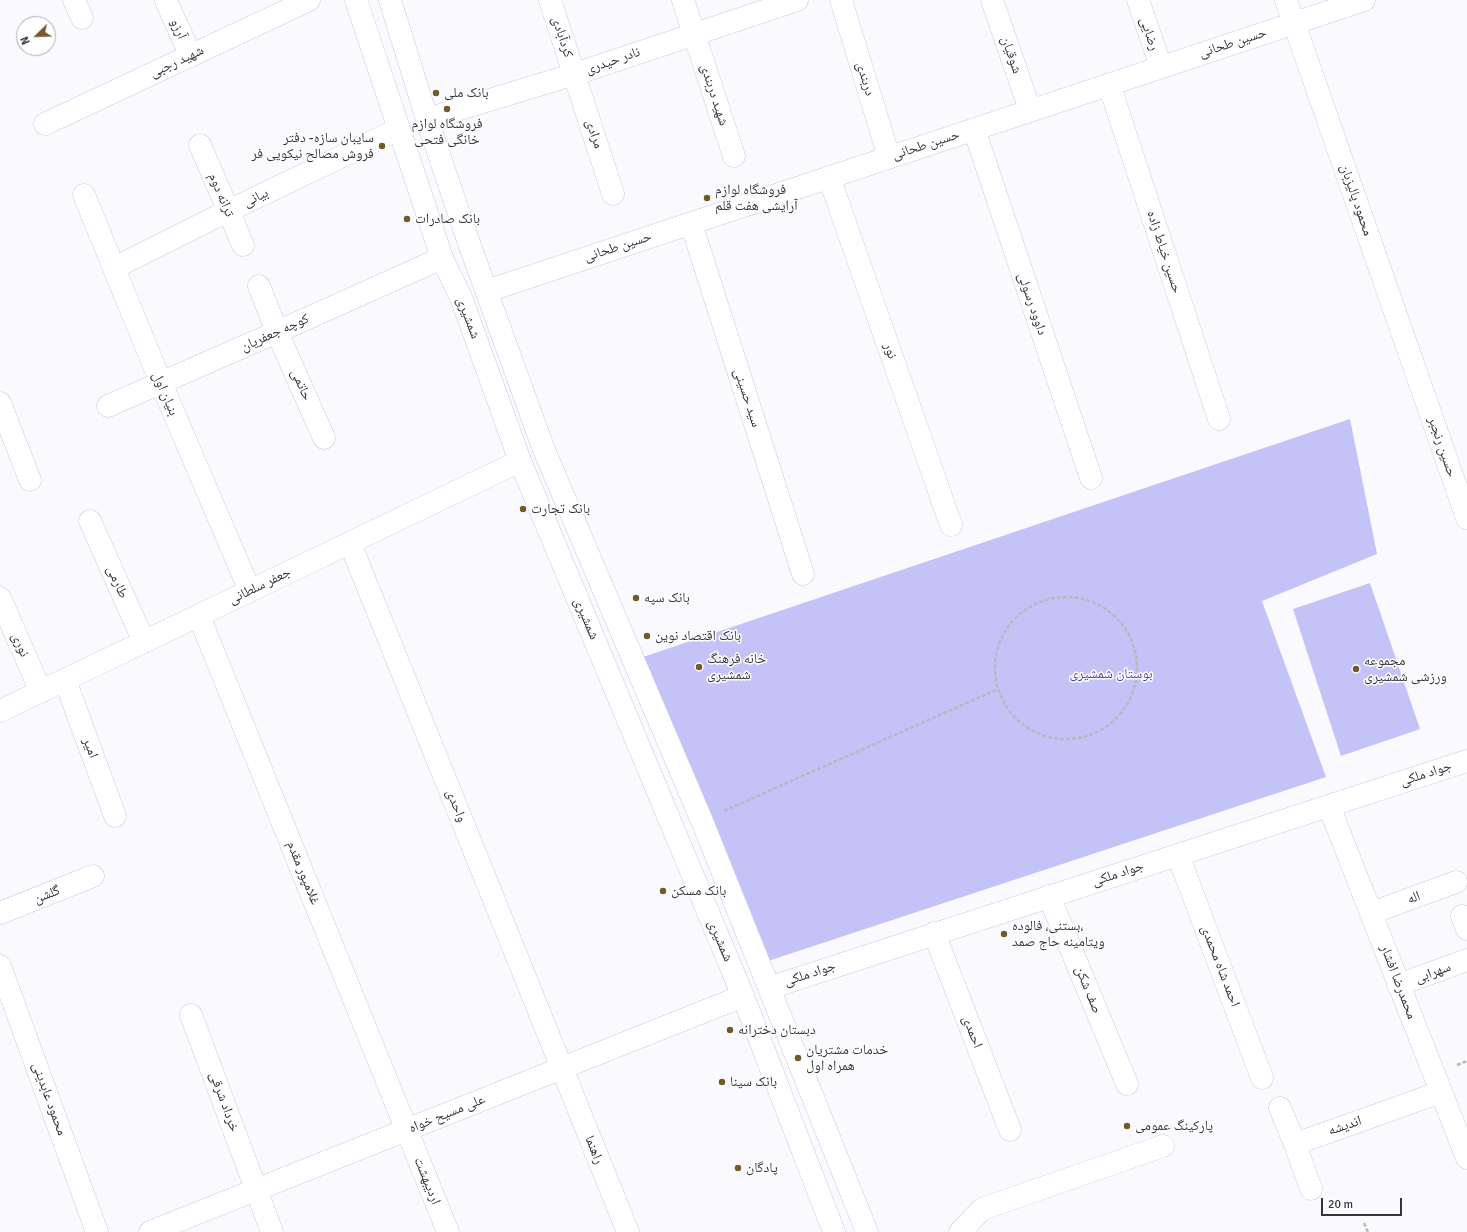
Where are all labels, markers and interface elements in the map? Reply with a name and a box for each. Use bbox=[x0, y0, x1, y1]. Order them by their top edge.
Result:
street label: کردآبادی bbox=[547, 14, 577, 60]
street label: رضایی bbox=[1136, 15, 1162, 53]
north arrow bbox=[16, 16, 56, 56]
street label: آرزو bbox=[166, 16, 190, 42]
street label: حسین طحانی bbox=[1197, 24, 1269, 62]
text: N bbox=[18, 34, 33, 47]
street label: شوقیان bbox=[997, 34, 1025, 76]
street label: شهید رجبی bbox=[147, 42, 207, 82]
street label: نادر حیدری bbox=[584, 44, 642, 78]
street label: دربندی bbox=[852, 60, 878, 98]
street label: شهید دربندی bbox=[696, 62, 732, 128]
place label: بانک ملی bbox=[444, 85, 489, 101]
marker: بانک ملی bbox=[431, 88, 441, 98]
marker: فروشگاه لوازم خانگی فتحی bbox=[442, 104, 452, 114]
place label: فروشگاه لوازم خانگی فتحی bbox=[411, 116, 483, 148]
street label: مرادی bbox=[581, 117, 607, 151]
street label: حسین طحانی bbox=[890, 126, 962, 164]
place label: سایبان سازه- دفتر فروش مصالح نیکویی فر bbox=[252, 130, 374, 162]
marker: سایبان سازه- دفتر فروش مصالح نیکویی فر bbox=[377, 141, 387, 151]
street label: محمود پالیزبان bbox=[1336, 162, 1376, 238]
street label: ترانه دوم bbox=[204, 170, 238, 220]
place label: فروشگاه لوازم آرایشی هفت قلم bbox=[715, 182, 798, 214]
street label: بیانی bbox=[241, 185, 271, 211]
marker: فروشگاه لوازم آرایشی هفت قلم bbox=[702, 193, 712, 203]
street label: حسین خیاط زاده bbox=[1143, 208, 1185, 296]
place label: بانک صادرات bbox=[415, 211, 480, 227]
marker: بانک صادرات bbox=[402, 214, 412, 224]
street label: حسین طحانی bbox=[582, 228, 654, 266]
street label: داوود رسولی bbox=[1013, 271, 1051, 337]
street label: شمشیری bbox=[452, 295, 484, 341]
street label: کوچه جعفریان bbox=[238, 310, 312, 356]
street label: نور bbox=[879, 341, 901, 361]
street label: سید حسینی bbox=[730, 366, 764, 430]
street label: حاتمی bbox=[287, 367, 315, 403]
street label: بنیان اول bbox=[148, 370, 182, 418]
street label: حسین رنجبر bbox=[1424, 415, 1460, 479]
place label: بانک تجارت bbox=[531, 501, 590, 517]
marker: بانک تجارت bbox=[518, 504, 528, 514]
street label: طارمی bbox=[102, 563, 132, 601]
street label: جعفر سلطانی bbox=[226, 564, 294, 608]
place label: بانک سپه bbox=[644, 590, 690, 606]
marker: بانک سپه bbox=[631, 593, 641, 603]
street label: شمشیری bbox=[570, 596, 602, 642]
place label: بانک اقتصاد نوین bbox=[655, 628, 741, 644]
street label: نوری bbox=[7, 630, 33, 660]
marker: بانک اقتصاد نوین bbox=[642, 631, 652, 641]
place label: خانه فرهنگ شمشیری bbox=[707, 651, 766, 684]
place label: مجموعه ورزشی شمشیری bbox=[1364, 653, 1447, 686]
marker: خانه فرهنگ شمشیری bbox=[694, 662, 704, 672]
marker: مجموعه ورزشی شمشیری bbox=[1351, 664, 1361, 674]
park label: بوستان شمشیری bbox=[1069, 666, 1153, 682]
street label: امیر bbox=[79, 736, 101, 760]
street label: جواد ملکی bbox=[1398, 758, 1454, 790]
street label: واحدی bbox=[442, 787, 470, 825]
street label: غلامپور مقدم bbox=[283, 839, 323, 907]
street label: جواد ملکی bbox=[1090, 858, 1146, 890]
street label: گلشن bbox=[31, 882, 63, 908]
place label: بانک مسکن bbox=[671, 883, 726, 899]
marker: بانک مسکن bbox=[658, 886, 668, 896]
street label: اله bbox=[1405, 888, 1423, 908]
street label: شمشیری bbox=[704, 918, 736, 964]
place label: بستنی، فالوده، ویتامینه حاج صمد bbox=[1012, 918, 1105, 950]
street label: احمد شاه محمدی bbox=[1197, 923, 1243, 1009]
marker: بستنی، فالوده، ویتامینه حاج صمد bbox=[999, 929, 1009, 939]
street label: محمدرضا افشار bbox=[1376, 942, 1420, 1022]
street label: جواد ملکی bbox=[782, 958, 838, 990]
street label: سهرابی bbox=[1413, 959, 1453, 987]
street label: صف شکن bbox=[1071, 964, 1105, 1016]
street label: احمدی bbox=[958, 1013, 986, 1051]
place label: دبستان دخترانه bbox=[738, 1022, 816, 1038]
marker: دبستان دخترانه bbox=[725, 1025, 735, 1035]
place label: خدمات مشتریان همراه اول bbox=[806, 1042, 888, 1074]
marker: خدمات مشتریان همراه اول bbox=[793, 1053, 803, 1063]
street label: محمود عابدینی bbox=[28, 1060, 70, 1138]
street label: خرداد شرقی bbox=[205, 1070, 243, 1134]
place label: بانک سینا bbox=[730, 1074, 777, 1090]
marker: بانک سینا bbox=[717, 1077, 727, 1087]
street label: علی مسیح خواه bbox=[406, 1091, 488, 1137]
street label: اندیشه bbox=[1326, 1112, 1364, 1140]
place label: پارکینگ عمومی bbox=[1135, 1118, 1213, 1134]
marker: پارکینگ عمومی bbox=[1122, 1121, 1132, 1131]
street label: راهنما bbox=[581, 1133, 607, 1167]
street label: اردیبهشت bbox=[410, 1155, 444, 1207]
place label: پادگان bbox=[746, 1160, 778, 1176]
marker: پادگان bbox=[733, 1163, 743, 1173]
scale bar bbox=[1323, 1190, 1404, 1216]
text: 20 m bbox=[1328, 1197, 1353, 1212]

